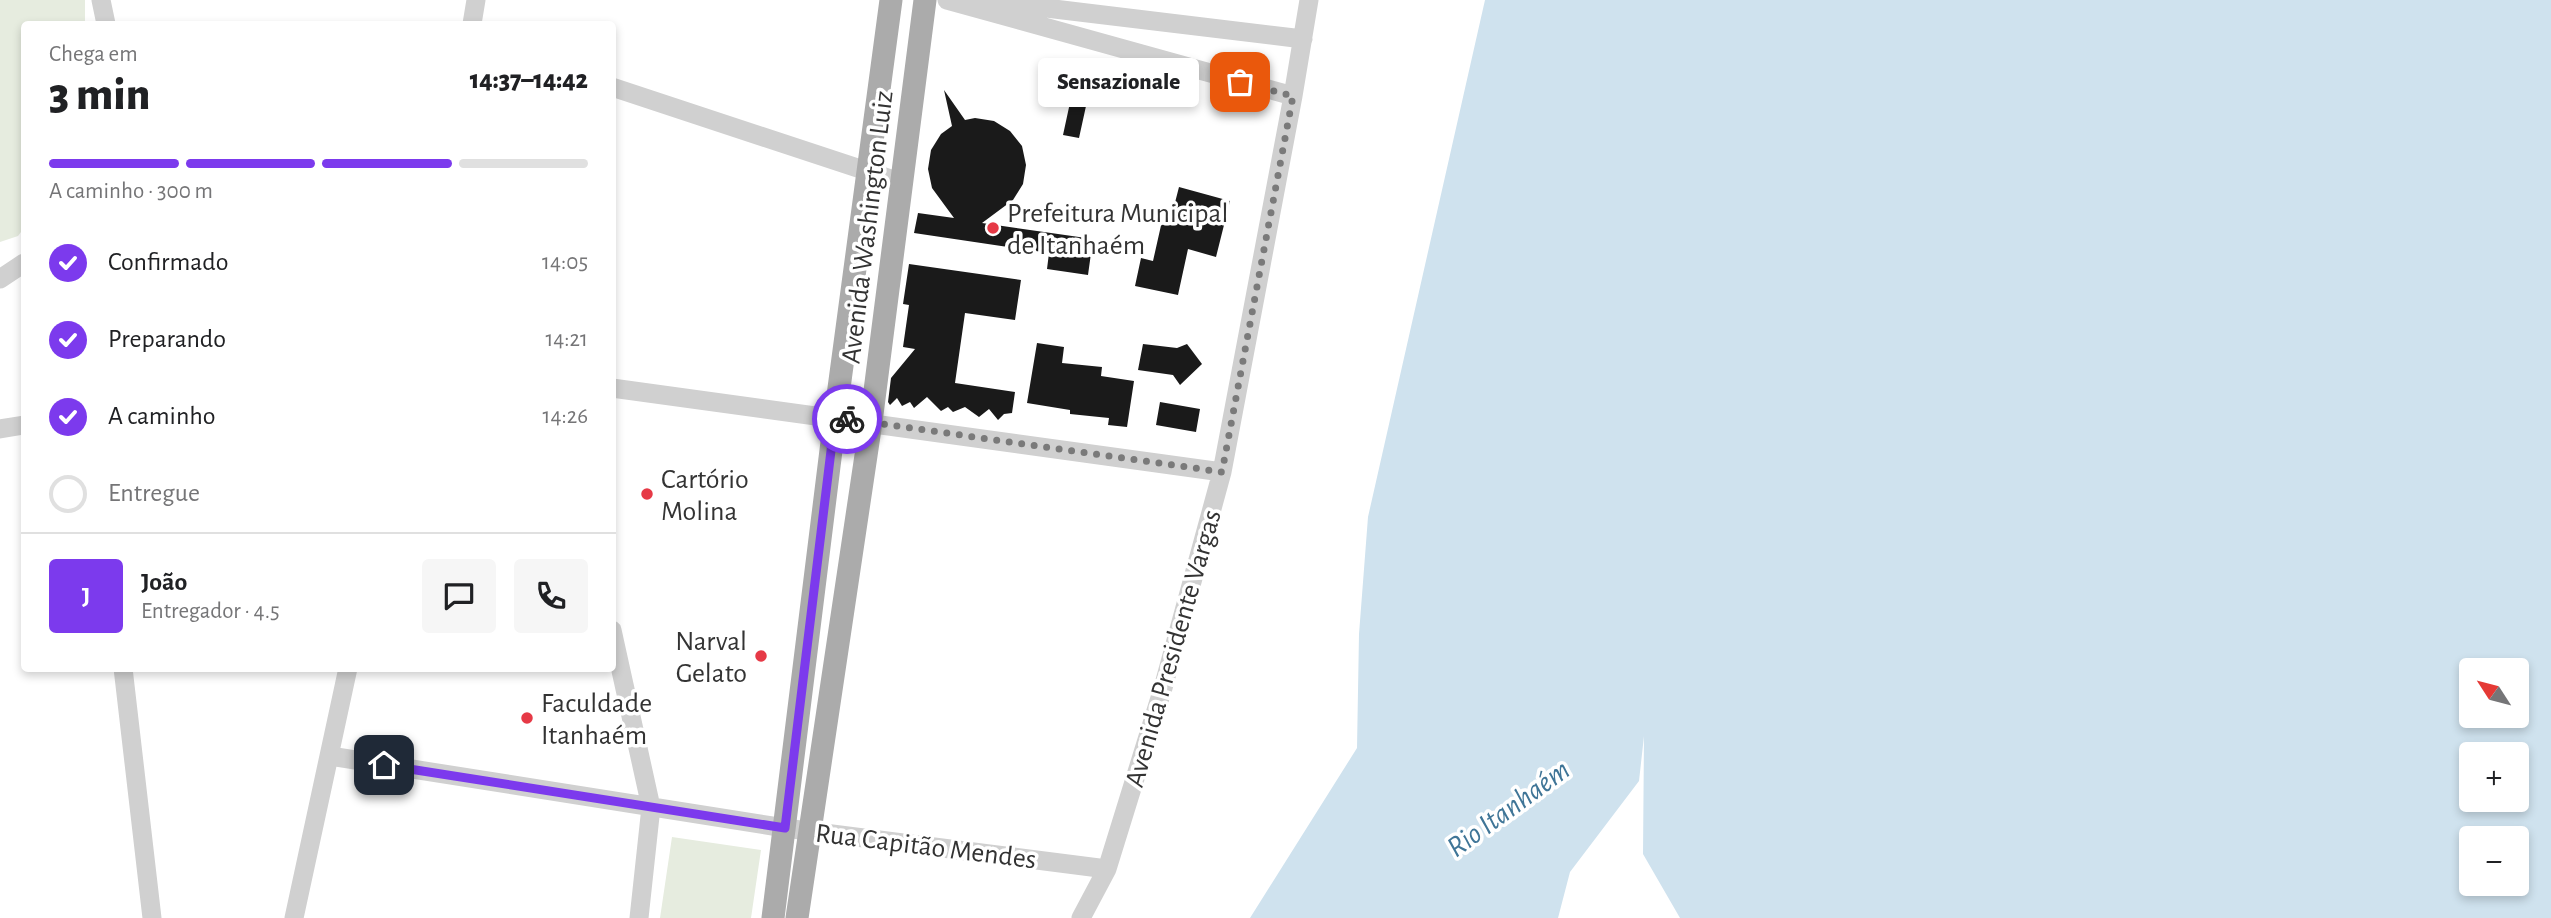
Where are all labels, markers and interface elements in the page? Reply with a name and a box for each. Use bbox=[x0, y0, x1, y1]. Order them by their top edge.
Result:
text: Chega em bbox=[49, 43, 138, 66]
pin bbox=[1210, 52, 1270, 112]
callout: Sensazionale bbox=[1037, 57, 1198, 106]
icon: bag bbox=[1221, 63, 1259, 101]
text: 14:37–14:42 bbox=[470, 67, 588, 93]
text: Sensazionale bbox=[1057, 71, 1180, 94]
text: 3 min bbox=[49, 72, 150, 118]
street label: Avenida Washington Luiz bbox=[837, 89, 899, 365]
text: A caminho · 300 m bbox=[49, 180, 213, 203]
place label: Prefeitura Municipal de Itanhaém bbox=[1007, 200, 1228, 260]
marker: Prefeitura Municipal de Itanhaém bbox=[985, 220, 1001, 236]
icon: check bbox=[49, 244, 87, 282]
text: Confirmado bbox=[108, 249, 229, 275]
text: 14:05 bbox=[542, 251, 588, 274]
icon: check bbox=[49, 321, 87, 359]
text: Preparando bbox=[108, 326, 226, 352]
text: 14:21 bbox=[545, 328, 588, 351]
courier bbox=[812, 384, 882, 454]
icon: check bbox=[49, 398, 87, 436]
icon: bike bbox=[828, 400, 866, 438]
text: A caminho bbox=[108, 403, 216, 429]
text: 14:26 bbox=[542, 405, 588, 428]
place label: Cartório Molina bbox=[661, 466, 749, 526]
text: Entregue bbox=[108, 480, 200, 506]
marker: Cartório Molina bbox=[639, 486, 655, 502]
street label: Avenida Presidente Vargas bbox=[1121, 507, 1227, 790]
button: chat bbox=[422, 559, 496, 633]
button: phone bbox=[514, 559, 588, 633]
text: João bbox=[141, 569, 187, 595]
text: J bbox=[82, 583, 90, 609]
text: Entregador · 4.5 bbox=[141, 600, 280, 623]
place label: Narval Gelato bbox=[675, 628, 747, 688]
marker: Narval Gelato bbox=[753, 648, 769, 664]
north arrow bbox=[2459, 658, 2529, 728]
map controls bbox=[2459, 658, 2529, 896]
place label: Faculdade Itanhaém bbox=[541, 690, 652, 750]
marker: Faculdade Itanhaém bbox=[519, 710, 535, 726]
pin bbox=[354, 735, 414, 795]
button: + bbox=[2459, 742, 2529, 812]
icon: home bbox=[365, 746, 403, 784]
water label: Rio Itanhaém bbox=[1442, 755, 1575, 863]
street label: Rua Capitão Mendes bbox=[814, 820, 1038, 874]
button: − bbox=[2459, 826, 2529, 896]

